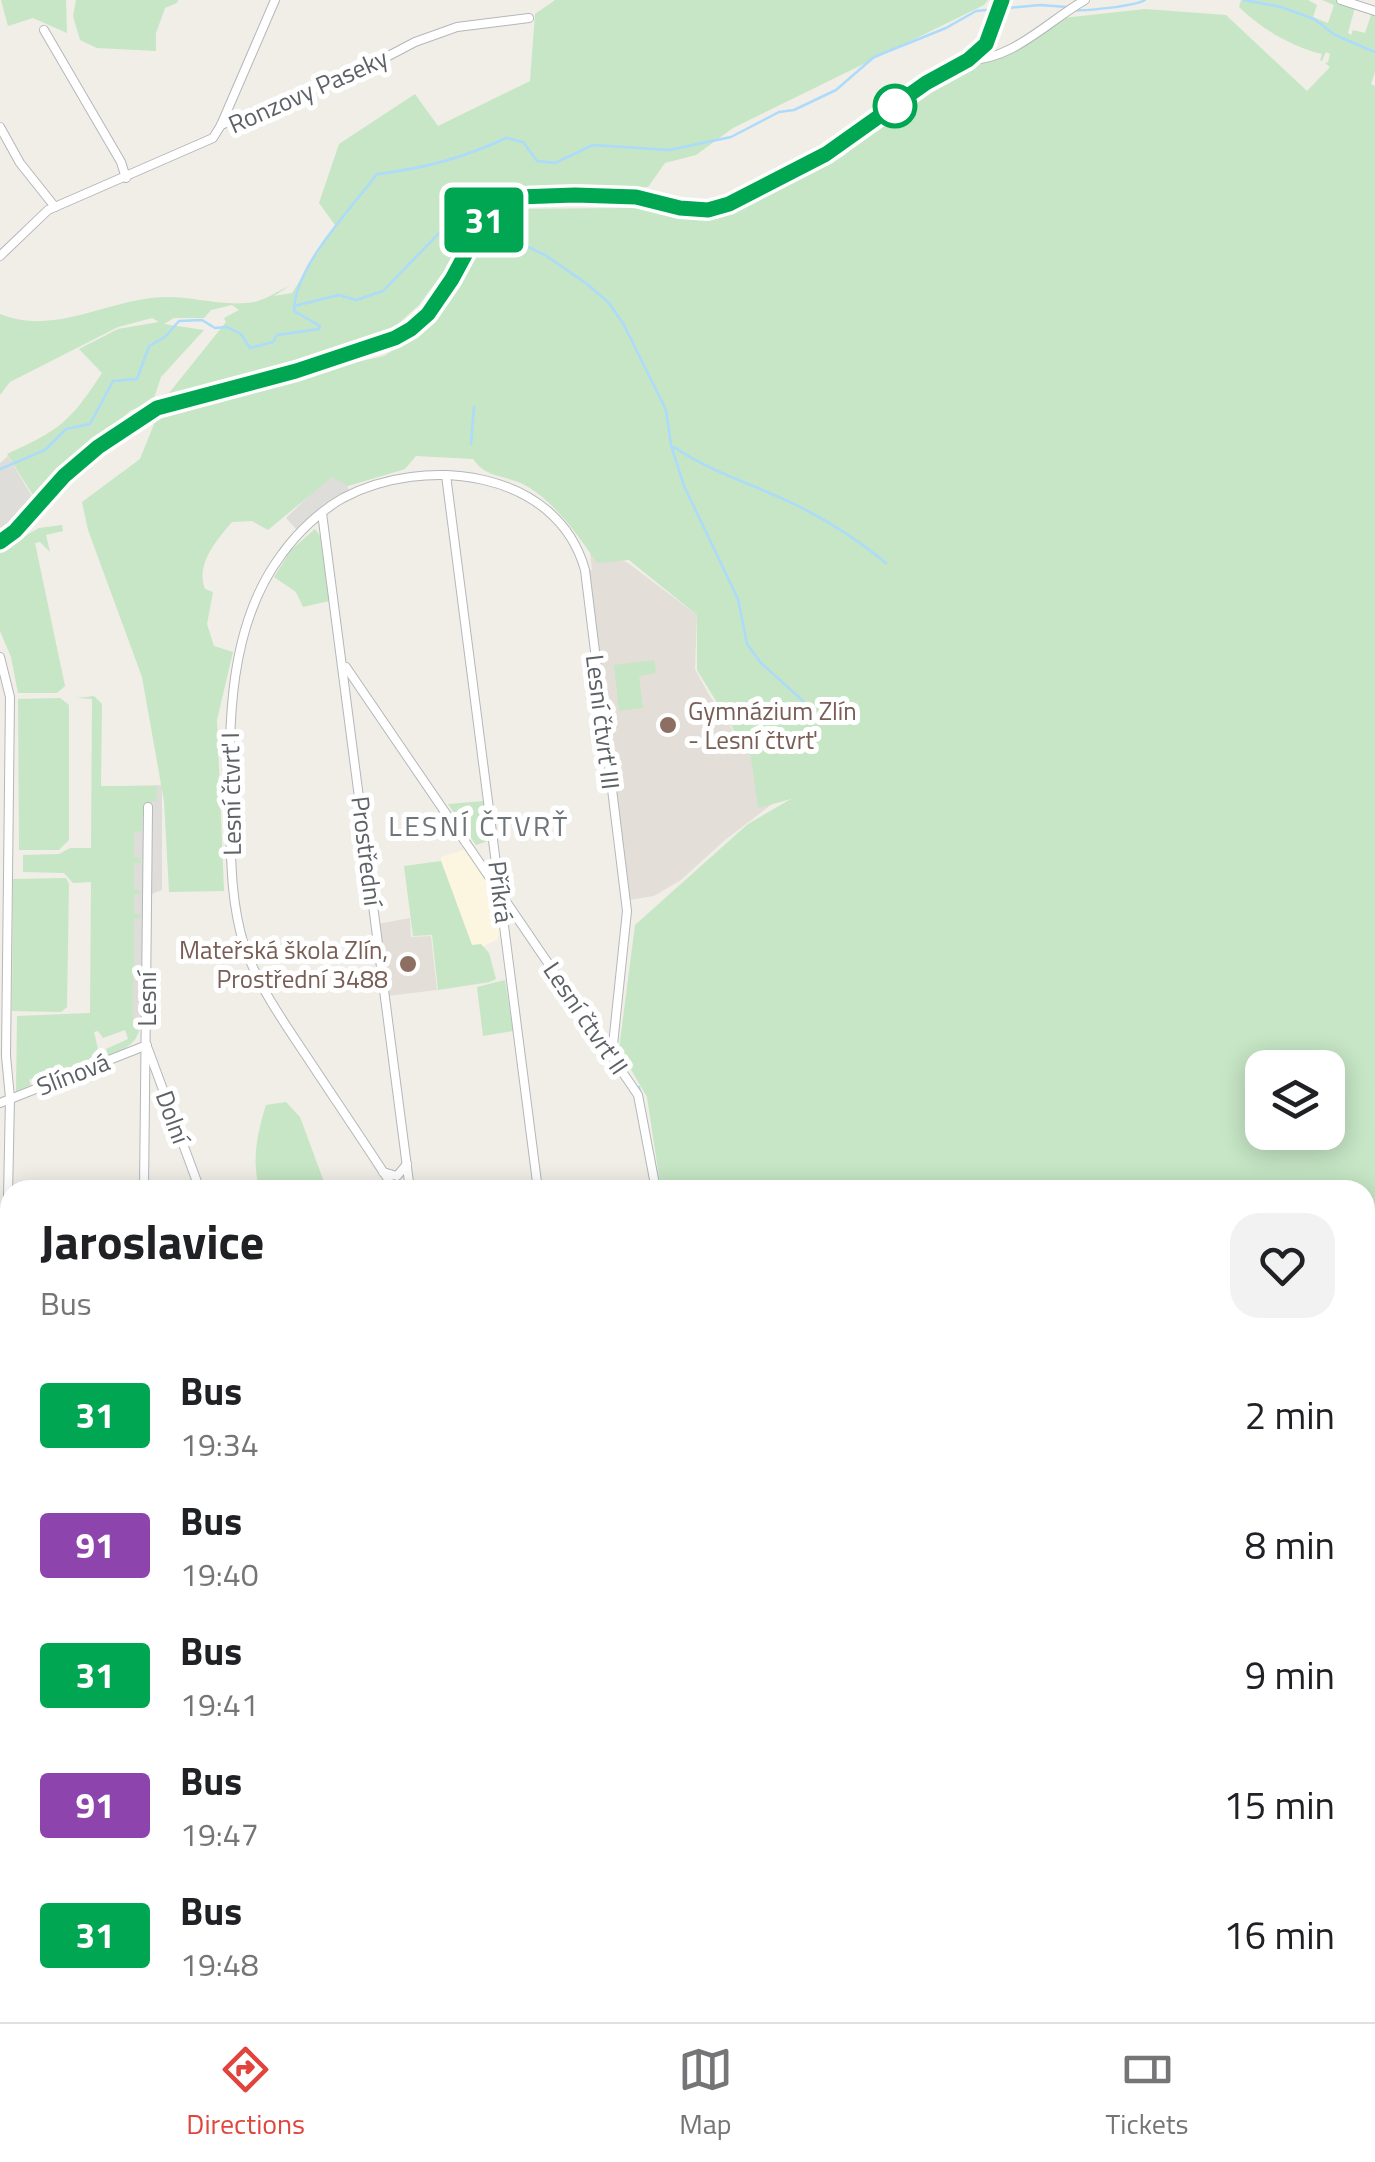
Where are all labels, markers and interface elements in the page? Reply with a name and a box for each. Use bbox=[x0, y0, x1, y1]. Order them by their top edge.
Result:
street label: Ronzovy Paseky bbox=[222, 39, 394, 143]
unlabelled marker bbox=[874, 85, 916, 127]
line badge: 31 bbox=[439, 188, 529, 252]
text: 31 bbox=[464, 193, 504, 247]
street label: Lesní čtvrť III bbox=[576, 652, 630, 792]
place label: Gymnázium Zlín - Lesní čtvrť bbox=[688, 692, 857, 759]
marker: Gymnázium Zlín - Lesní čtvrť bbox=[657, 714, 679, 736]
street label: Lesní čtvrť I bbox=[211, 732, 251, 856]
street label: Prostřední bbox=[341, 794, 393, 909]
district label: LESNÍ ČTVRŤ bbox=[388, 804, 570, 847]
street label: Příkrá bbox=[478, 859, 524, 926]
place label: Mateřská škola Zlín, Prostřední 3488 bbox=[179, 931, 388, 998]
marker: Mateřská škola Zlín, Prostřední 3488 bbox=[397, 953, 419, 975]
street label: Lesní čtvrť II bbox=[534, 954, 638, 1082]
street label: Lesní bbox=[128, 970, 166, 1027]
street label: Slínová bbox=[31, 1043, 116, 1105]
map controls bbox=[1245, 1050, 1345, 1150]
button: layers bbox=[1245, 1050, 1345, 1150]
street label: Dolní bbox=[146, 1085, 201, 1150]
text: Jaroslavice bbox=[40, 1205, 264, 1278]
button: heart bbox=[1230, 1213, 1335, 1318]
text: Bus bbox=[40, 1279, 92, 1327]
text: Bus bbox=[180, 1362, 242, 1420]
text: 2 min bbox=[1245, 1386, 1335, 1444]
text: 31 bbox=[75, 1388, 115, 1442]
text: 19:34 bbox=[180, 1420, 259, 1468]
text: Bus bbox=[180, 1492, 242, 1550]
text: 8 min bbox=[1245, 1516, 1335, 1574]
text: 91 bbox=[75, 1518, 115, 1572]
text: 19:40 bbox=[180, 1550, 259, 1598]
text: Bus bbox=[180, 1622, 242, 1680]
text: 9 min bbox=[1245, 1646, 1335, 1704]
text: 31 bbox=[75, 1648, 115, 1702]
text: 19:41 bbox=[180, 1680, 259, 1728]
text: Bus bbox=[180, 1752, 242, 1810]
text: 15 min bbox=[1224, 1776, 1335, 1834]
text: 91 bbox=[75, 1778, 115, 1832]
text: 19:47 bbox=[180, 1810, 259, 1858]
text: Bus bbox=[180, 1882, 242, 1940]
text: 16 min bbox=[1224, 1906, 1335, 1964]
text: 31 bbox=[75, 1908, 115, 1962]
text: 19:48 bbox=[180, 1940, 259, 1988]
tab: Directions bbox=[186, 2042, 305, 2145]
tab: Map bbox=[678, 2042, 733, 2145]
tab: Tickets bbox=[1106, 2042, 1189, 2145]

